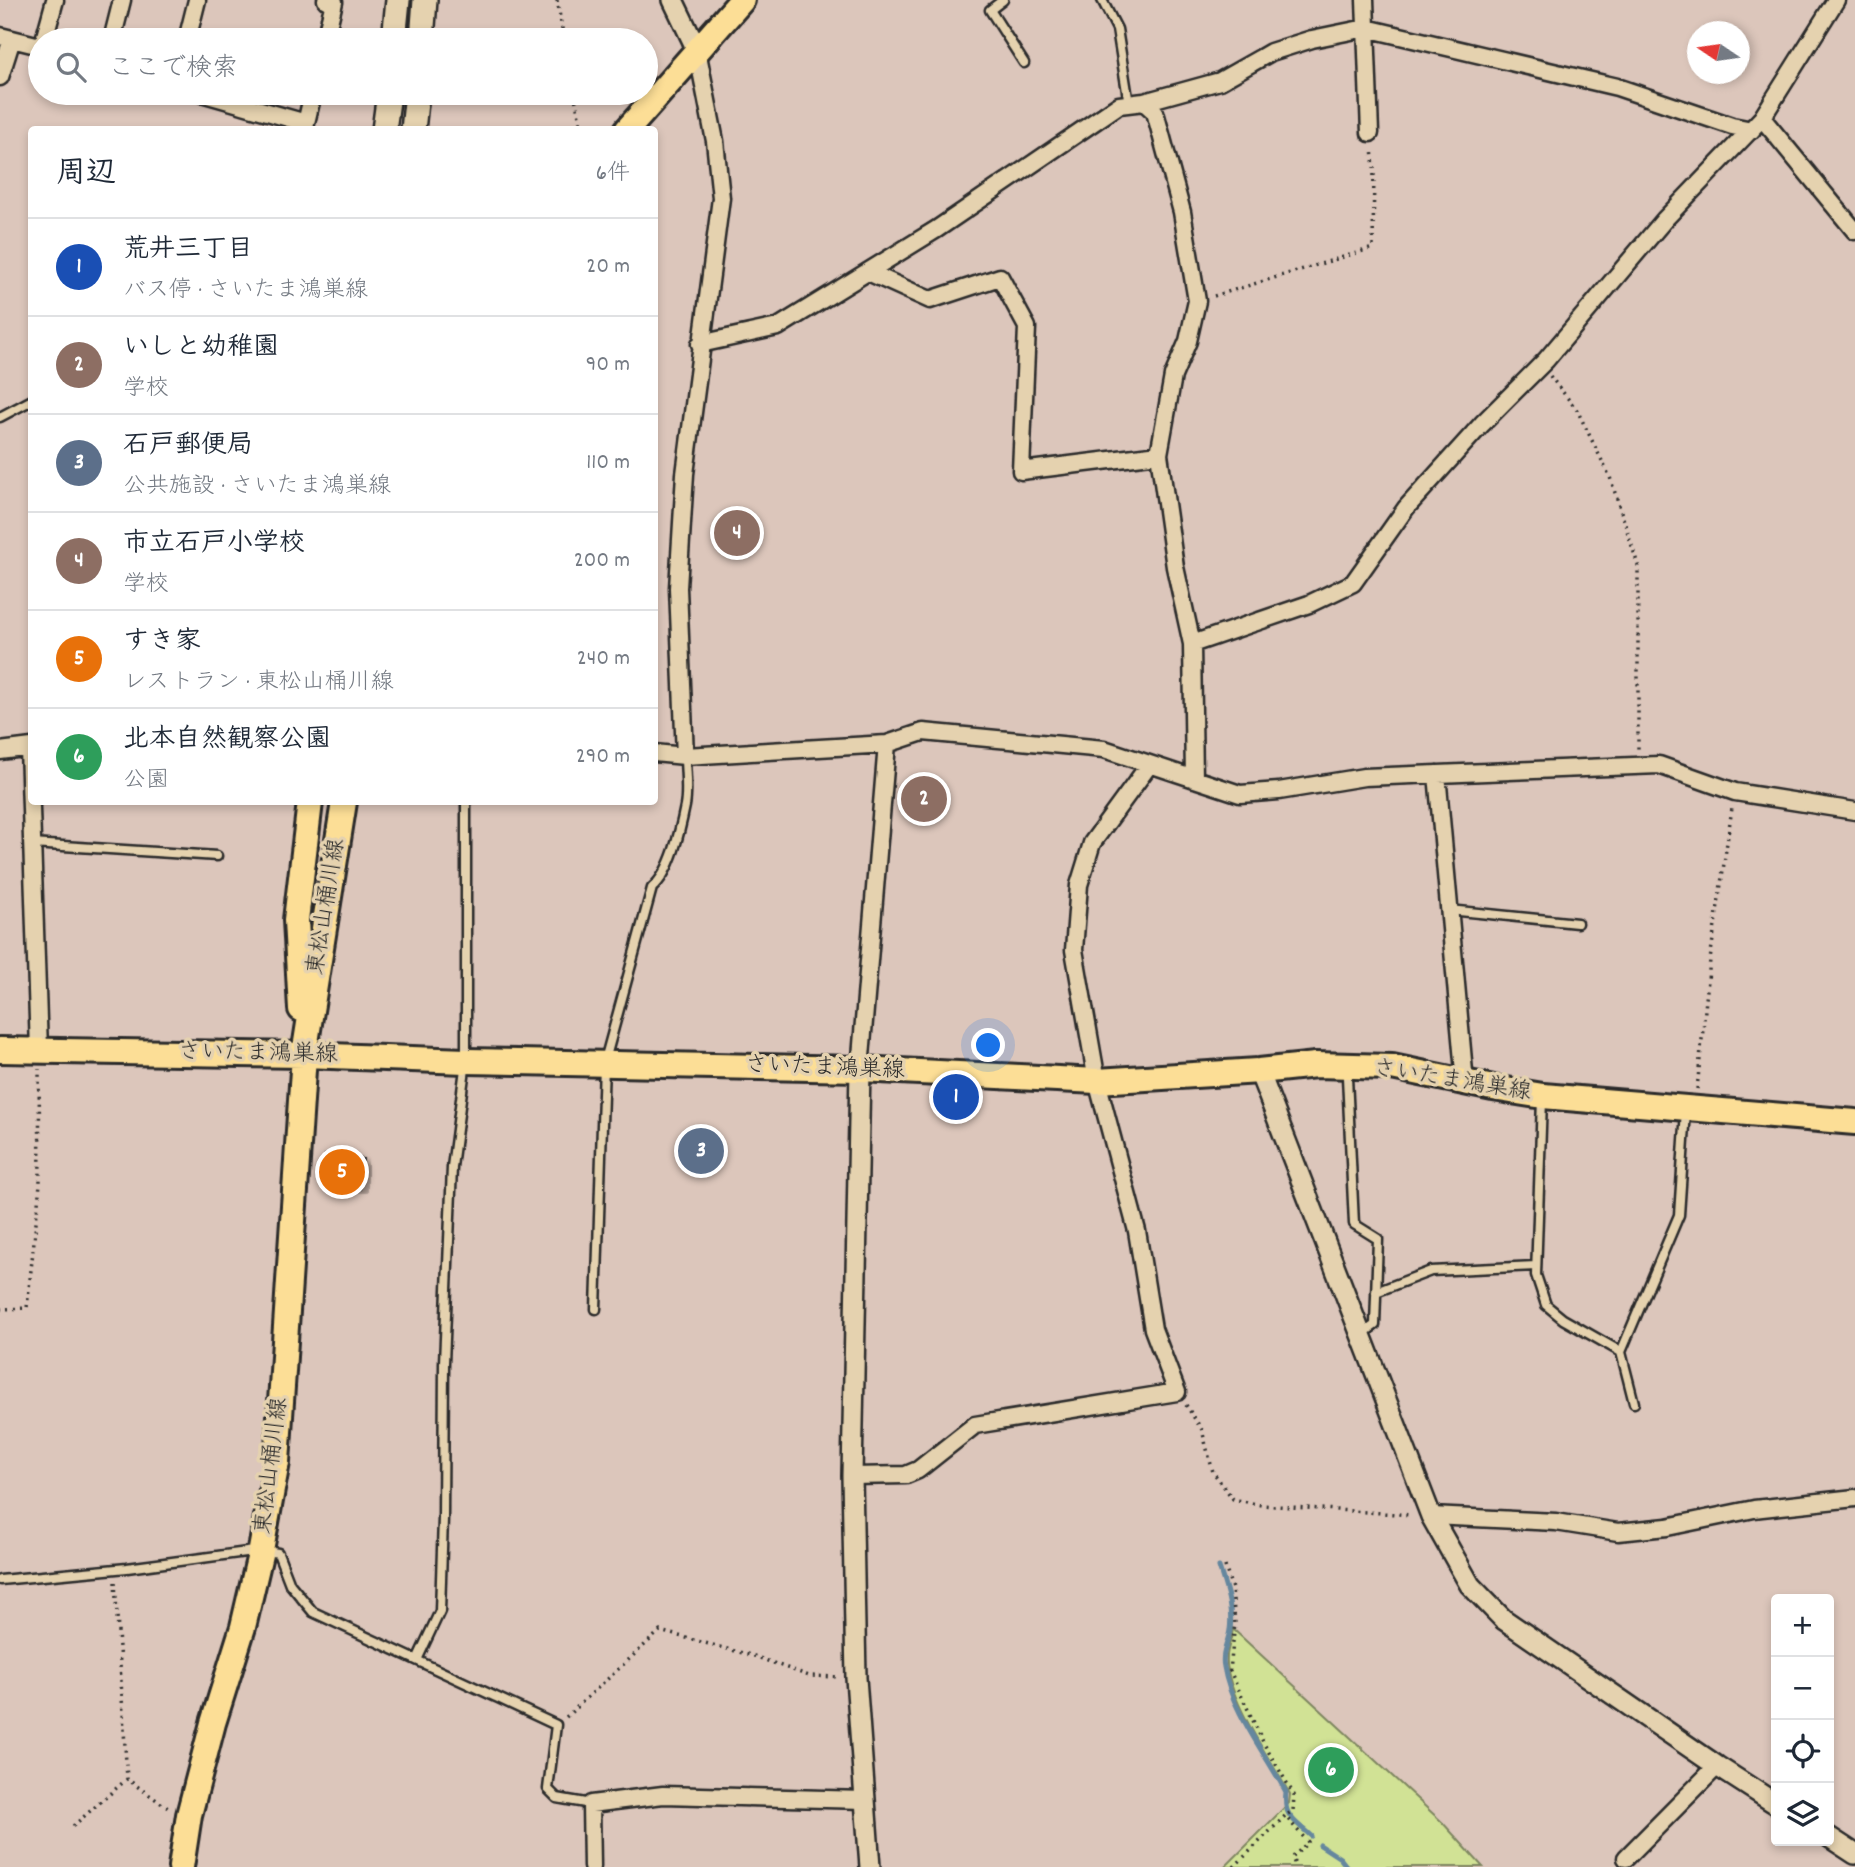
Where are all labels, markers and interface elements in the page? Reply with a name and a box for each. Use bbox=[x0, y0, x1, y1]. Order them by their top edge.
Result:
north arrow bbox=[1687, 21, 1750, 84]
search box bbox=[28, 28, 658, 105]
icon: search bbox=[52, 48, 90, 86]
text: ここで検索 bbox=[108, 51, 238, 88]
text: 周辺 bbox=[56, 154, 116, 197]
text: 6件 bbox=[596, 158, 630, 191]
text: 荒井三丁目 bbox=[123, 232, 253, 269]
text: 1 bbox=[76, 251, 82, 284]
text: 20 m bbox=[586, 251, 630, 284]
text: バス停 · さいたま鴻巣線 bbox=[123, 275, 368, 308]
text: いしと幼稚園 bbox=[123, 330, 279, 367]
text: 2 bbox=[74, 349, 84, 382]
text: 90 m bbox=[586, 349, 630, 382]
text: 学校 bbox=[123, 373, 169, 406]
text: 石戸郵便局 bbox=[123, 428, 253, 465]
text: 3 bbox=[74, 447, 84, 480]
text: 110 m bbox=[586, 447, 630, 480]
text: 公共施設 · さいたま鴻巣線 bbox=[123, 471, 391, 504]
pin: 4 bbox=[714, 507, 760, 559]
text: 市立石戸小学校 bbox=[123, 526, 305, 563]
text: 4 bbox=[74, 545, 84, 578]
text: 200 m bbox=[574, 545, 630, 578]
text: 学校 bbox=[123, 569, 169, 602]
text: すき家 bbox=[123, 624, 201, 661]
text: 5 bbox=[74, 643, 84, 676]
text: 240 m bbox=[577, 643, 630, 676]
text: レストラン · 東松山桶川線 bbox=[123, 667, 394, 700]
text: 北本自然観察公園 bbox=[123, 722, 331, 759]
text: 6 bbox=[73, 741, 85, 774]
text: 290 m bbox=[576, 741, 630, 774]
text: 公園 bbox=[123, 765, 169, 798]
pin: 2 bbox=[901, 773, 947, 825]
street label: 東松山桶川線 bbox=[300, 836, 354, 978]
your location bbox=[971, 1028, 1005, 1062]
street label: さいたま鴻巣線 bbox=[178, 1036, 338, 1072]
street label: さいたま鴻巣線 bbox=[744, 1050, 906, 1088]
street label: さいたま鴻巣線 bbox=[1370, 1052, 1534, 1110]
pin: 1 bbox=[933, 1071, 979, 1123]
pin: 3 bbox=[678, 1125, 724, 1177]
pin: 5 bbox=[319, 1146, 365, 1198]
street label: 東松山桶川線 bbox=[247, 1396, 297, 1536]
map controls bbox=[1771, 1594, 1834, 1846]
button: + bbox=[1771, 1594, 1834, 1657]
button: − bbox=[1771, 1657, 1834, 1720]
button: locate bbox=[1771, 1720, 1834, 1783]
pin: 6 bbox=[1308, 1744, 1354, 1796]
button: layers bbox=[1771, 1783, 1834, 1846]

